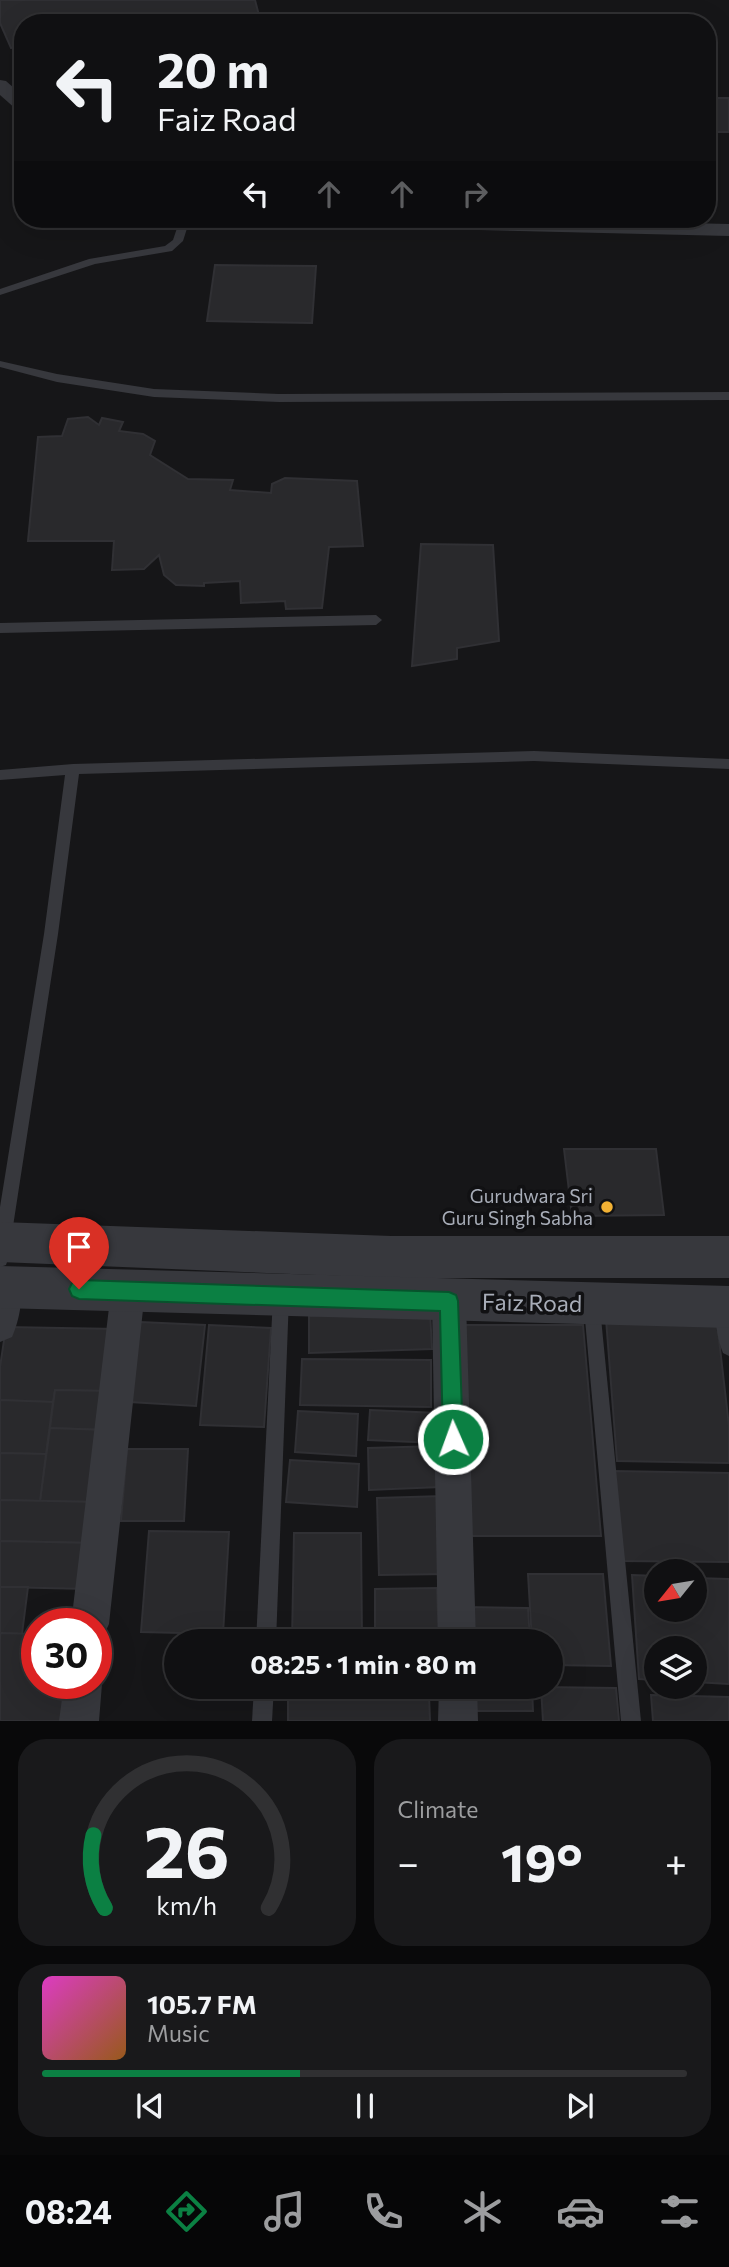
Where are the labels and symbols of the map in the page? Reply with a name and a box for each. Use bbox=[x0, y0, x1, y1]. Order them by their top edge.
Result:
place label: Gurudwara Sri Guru Singh Sabha bbox=[442, 1184, 593, 1229]
marker: Gurudwara Sri Guru Singh Sabha bbox=[599, 1199, 615, 1215]
pin bbox=[49, 1217, 109, 1289]
street label: Faiz Road bbox=[482, 1287, 582, 1317]
position arrow bbox=[416, 1402, 490, 1476]
north arrow bbox=[644, 1559, 707, 1622]
speed limit sign: 30 bbox=[21, 1608, 112, 1699]

